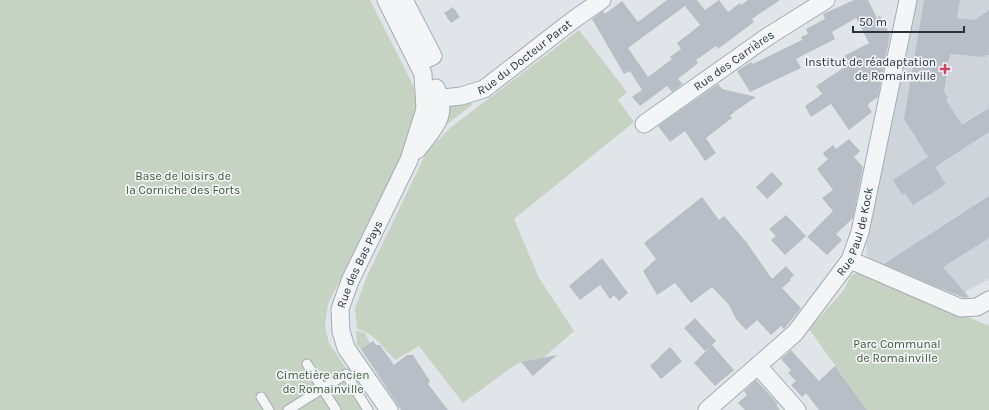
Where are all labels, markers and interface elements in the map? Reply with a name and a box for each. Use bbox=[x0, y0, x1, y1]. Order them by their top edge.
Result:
scale bar bbox=[853, 8, 964, 34]
text: 50 m bbox=[859, 15, 887, 29]
street label: Rue du Docteur Parat bbox=[476, 16, 575, 98]
street label: Rue des Carrières bbox=[691, 27, 777, 94]
place label: Institut de réadaptation de Romainville bbox=[805, 55, 936, 83]
marker: Institut de réadaptation de Romainville bbox=[939, 63, 951, 75]
park label: Base de loisirs de la Corniche des Forts bbox=[126, 169, 240, 197]
street label: Rue Paul de Kock bbox=[834, 186, 876, 279]
street label: Rue des Bas Pays bbox=[334, 218, 385, 310]
park label: Parc Communal de Romainville bbox=[853, 337, 941, 365]
park label: Cimetière ancien de Romainville bbox=[277, 368, 369, 396]

